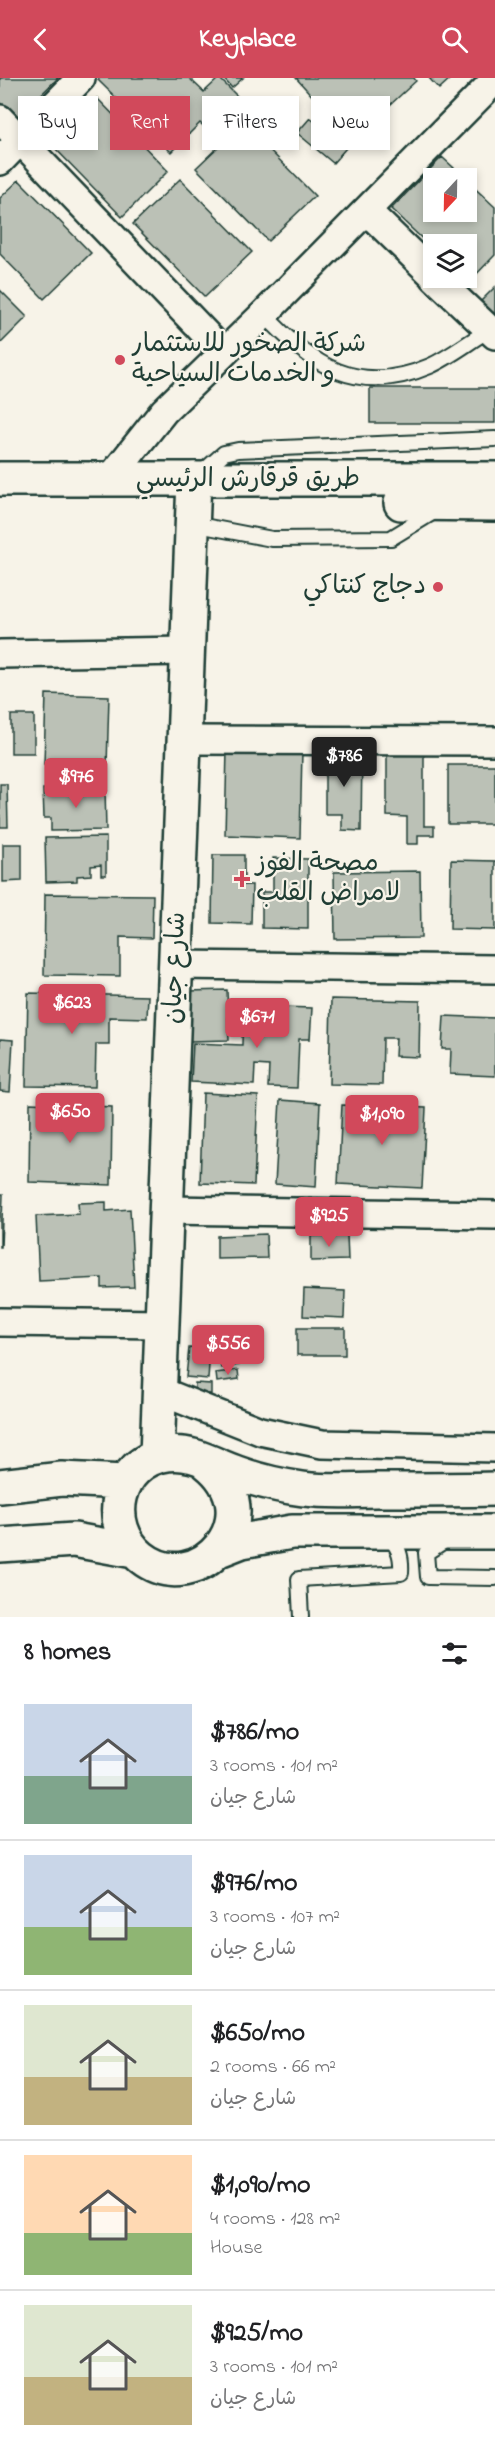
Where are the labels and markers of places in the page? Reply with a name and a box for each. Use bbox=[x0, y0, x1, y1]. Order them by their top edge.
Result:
place label: شركة الصخور للاستثمار و الخدمات السياحية bbox=[131, 326, 366, 394]
marker: شركة الصخور للاستثمار و الخدمات السياحية bbox=[113, 353, 127, 367]
place label: دجاج كنتاكي bbox=[303, 568, 426, 607]
marker: دجاج كنتاكي bbox=[431, 580, 445, 594]
pin: $786 bbox=[308, 737, 380, 788]
pin: $976 bbox=[40, 758, 112, 809]
place label: مصحة الفوز لامراض القلب bbox=[254, 845, 400, 913]
marker: مصحة الفوز لامراض القلب bbox=[233, 870, 251, 888]
pin: $623 bbox=[36, 984, 108, 1035]
pin: $671 bbox=[221, 998, 293, 1049]
pin: $650 bbox=[34, 1093, 106, 1144]
pin: $1,090 bbox=[333, 1095, 431, 1146]
pin: $925 bbox=[293, 1197, 365, 1248]
pin: $556 bbox=[192, 1325, 264, 1376]

